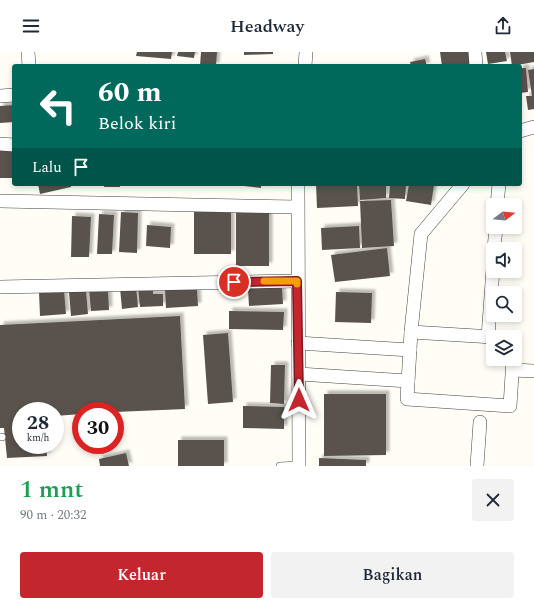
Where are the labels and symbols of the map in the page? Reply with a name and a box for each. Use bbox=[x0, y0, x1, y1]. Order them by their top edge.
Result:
north arrow bbox=[486, 198, 522, 234]
pin bbox=[217, 265, 251, 299]
position arrow bbox=[278, 379, 320, 421]
speed limit sign: 30 bbox=[72, 402, 124, 454]

